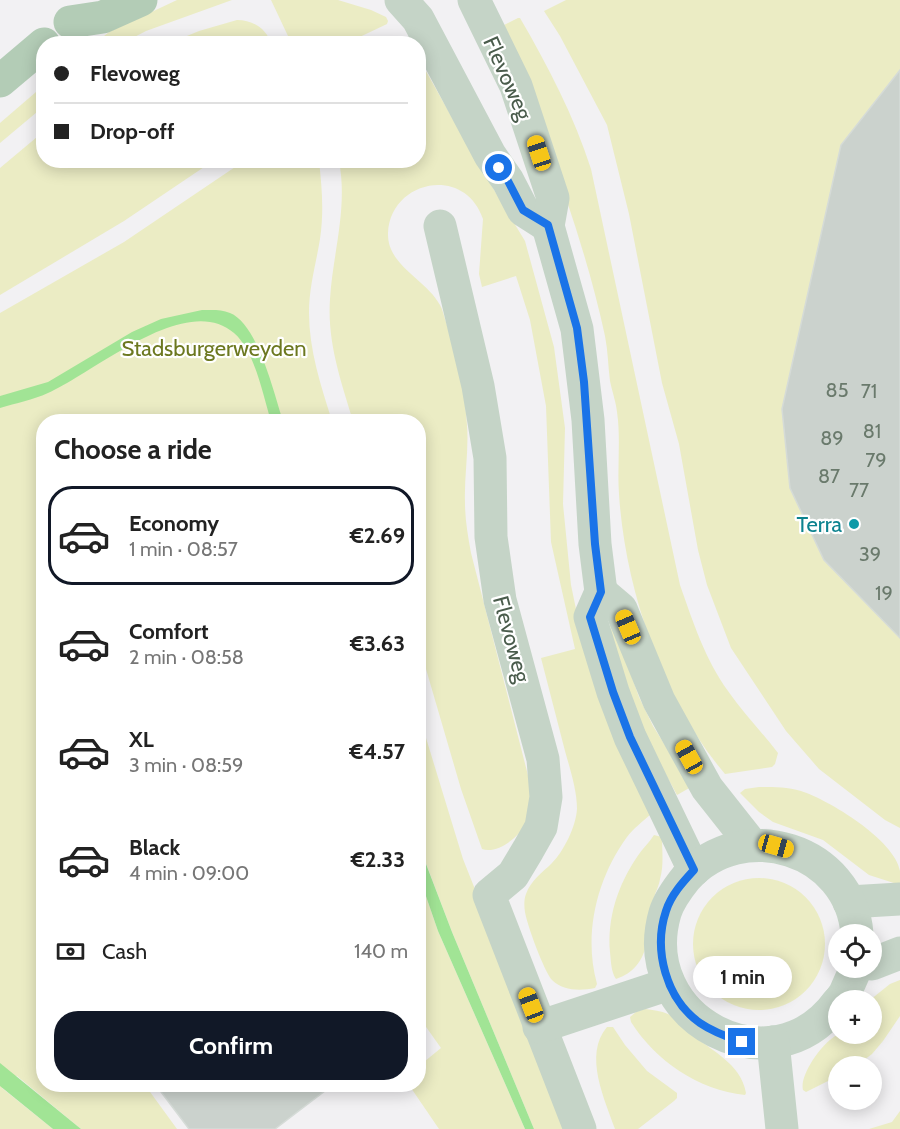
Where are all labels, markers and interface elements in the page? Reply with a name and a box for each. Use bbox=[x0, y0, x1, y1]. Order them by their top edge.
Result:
street label: Flevoweg bbox=[477, 32, 538, 125]
text: Flevoweg bbox=[90, 60, 180, 87]
text: Drop-off bbox=[90, 118, 174, 145]
car bbox=[525, 133, 553, 173]
route start bbox=[485, 154, 512, 181]
park label: Stadsburgerweyden bbox=[121, 335, 307, 362]
house number: 85 bbox=[826, 378, 848, 402]
house number: 71 bbox=[861, 379, 877, 403]
house number: 81 bbox=[863, 419, 881, 443]
house number: 89 bbox=[820, 426, 844, 450]
text: Choose a ride bbox=[54, 433, 212, 466]
house number: 79 bbox=[865, 448, 887, 472]
house number: 87 bbox=[818, 464, 840, 488]
house number: 77 bbox=[849, 478, 869, 502]
icon: car bbox=[57, 509, 111, 563]
text: Economy bbox=[129, 510, 219, 537]
place label: Terra bbox=[796, 511, 842, 538]
marker: Terra bbox=[847, 517, 861, 531]
text: €2.69 bbox=[350, 522, 405, 549]
text: 1 min · 08:57 bbox=[129, 537, 238, 561]
house number: 39 bbox=[859, 542, 881, 566]
house number: 19 bbox=[875, 581, 893, 605]
street label: Flevoweg bbox=[487, 593, 536, 686]
car bbox=[613, 607, 643, 647]
icon: car bbox=[57, 617, 111, 671]
text: Comfort bbox=[129, 618, 208, 645]
text: €3.63 bbox=[350, 630, 405, 657]
text: 2 min · 08:58 bbox=[129, 645, 244, 669]
icon: car bbox=[57, 725, 111, 779]
text: XL bbox=[129, 726, 154, 753]
car bbox=[672, 737, 706, 777]
text: €4.57 bbox=[349, 738, 405, 765]
text: 3 min · 08:59 bbox=[129, 753, 243, 777]
car bbox=[756, 832, 796, 860]
icon: car bbox=[57, 833, 111, 887]
text: Black bbox=[129, 834, 180, 861]
text: €2.33 bbox=[351, 846, 405, 873]
text: 4 min · 09:00 bbox=[129, 861, 249, 885]
map controls bbox=[828, 924, 882, 1110]
button: locate bbox=[828, 924, 882, 978]
icon: cash bbox=[54, 935, 87, 968]
text: Cash bbox=[102, 938, 147, 965]
text: 140 m bbox=[354, 939, 408, 963]
callout: 1 min bbox=[692, 955, 792, 997]
text: 1 min bbox=[720, 965, 765, 989]
car bbox=[516, 985, 546, 1025]
button: + bbox=[828, 990, 882, 1044]
button: Confirm bbox=[54, 1011, 408, 1080]
route end bbox=[728, 1028, 755, 1055]
button: − bbox=[828, 1056, 882, 1110]

